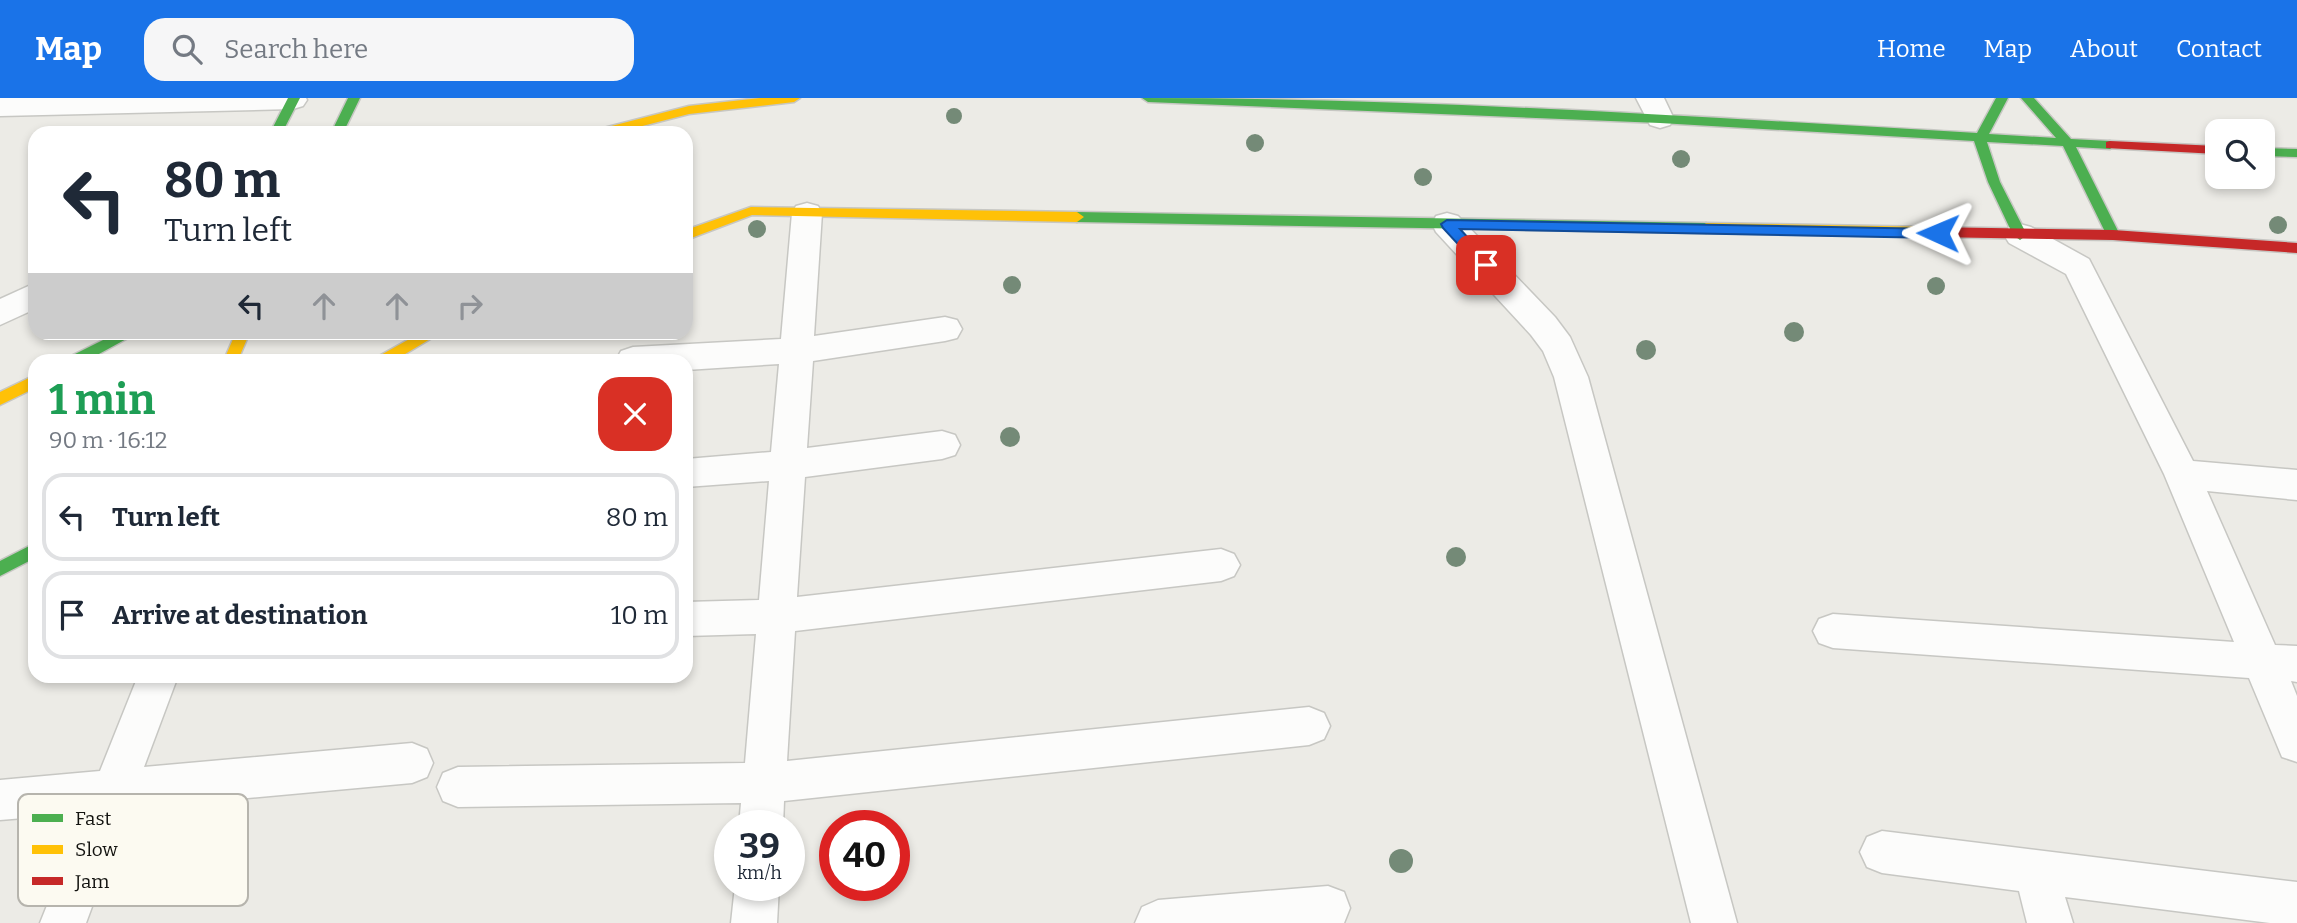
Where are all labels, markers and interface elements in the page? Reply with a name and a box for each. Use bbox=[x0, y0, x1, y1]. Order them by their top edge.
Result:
search box bbox=[144, 18, 634, 81]
text: Map bbox=[35, 29, 102, 69]
icon: search bbox=[168, 30, 206, 68]
text: Search here bbox=[224, 34, 368, 65]
text: Home bbox=[1877, 35, 1946, 63]
text: Map bbox=[1984, 35, 2032, 63]
text: About bbox=[2070, 35, 2138, 63]
text: Contact bbox=[2176, 35, 2262, 63]
map controls bbox=[2205, 119, 2275, 189]
button: search bbox=[2205, 119, 2275, 189]
text: 80 m bbox=[164, 151, 280, 210]
icon: left bbox=[49, 154, 140, 245]
position arrow bbox=[1901, 196, 1975, 270]
text: Turn left bbox=[164, 211, 292, 249]
pin bbox=[1456, 235, 1516, 295]
icon: arrive bbox=[1467, 246, 1505, 284]
icon: left bbox=[232, 287, 270, 325]
icon: ahead bbox=[305, 287, 343, 325]
icon: ahead bbox=[378, 287, 416, 325]
icon: right bbox=[451, 287, 489, 325]
text: 1 min bbox=[49, 375, 155, 425]
button: close bbox=[598, 377, 672, 451]
text: 90 m · 16:12 bbox=[49, 426, 167, 454]
icon: left bbox=[53, 498, 91, 536]
text: Turn left bbox=[112, 502, 220, 533]
text: 80 m bbox=[606, 502, 668, 533]
icon: arrive bbox=[53, 596, 91, 634]
text: Arrive at destination bbox=[112, 600, 367, 631]
text: 10 m bbox=[611, 600, 668, 631]
legend bbox=[18, 794, 248, 906]
text: Fast bbox=[75, 807, 112, 830]
speed limit sign: 40 bbox=[819, 810, 910, 901]
text: 39 bbox=[739, 825, 780, 867]
text: Slow bbox=[75, 838, 118, 861]
text: km/h bbox=[737, 862, 782, 884]
text: Jam bbox=[74, 870, 109, 893]

